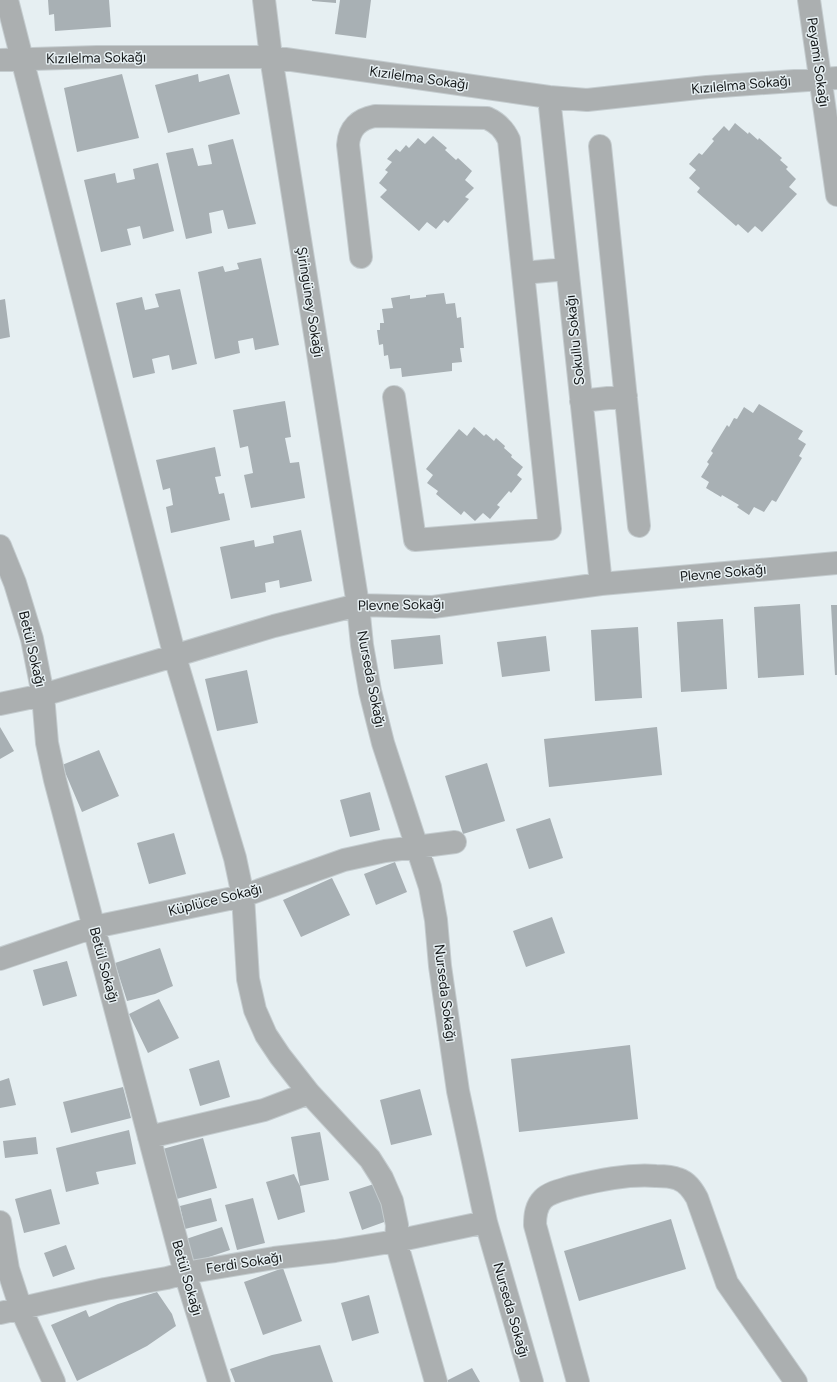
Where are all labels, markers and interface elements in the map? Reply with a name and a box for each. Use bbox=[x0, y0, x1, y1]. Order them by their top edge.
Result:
street label: Peyami Sokağı bbox=[803, 16, 833, 108]
street label: Kızılelma Sokağı bbox=[46, 49, 146, 67]
street label: Kızılelma Sokağı bbox=[368, 63, 470, 93]
street label: Kızılelma Sokağı bbox=[690, 72, 792, 98]
street label: Şiringüney Sokağı bbox=[293, 245, 327, 359]
street label: Sokullu Sokağı bbox=[562, 294, 588, 386]
street label: Plevne Sokağı bbox=[679, 561, 767, 585]
street label: Plevne Sokağı bbox=[357, 596, 445, 614]
street label: Betül Sokağı bbox=[15, 609, 49, 689]
street label: Nurseda Sokağı bbox=[353, 629, 389, 729]
street label: Küplüce Sokağı bbox=[166, 880, 264, 920]
street label: Betül Sokağı bbox=[86, 925, 122, 1005]
street label: Nurseda Sokağı bbox=[431, 943, 459, 1043]
street label: Betül Sokağı bbox=[168, 1238, 206, 1318]
street label: Ferdi Sokağı bbox=[205, 1249, 283, 1277]
street label: Nurseda Sokağı bbox=[489, 1260, 533, 1360]

